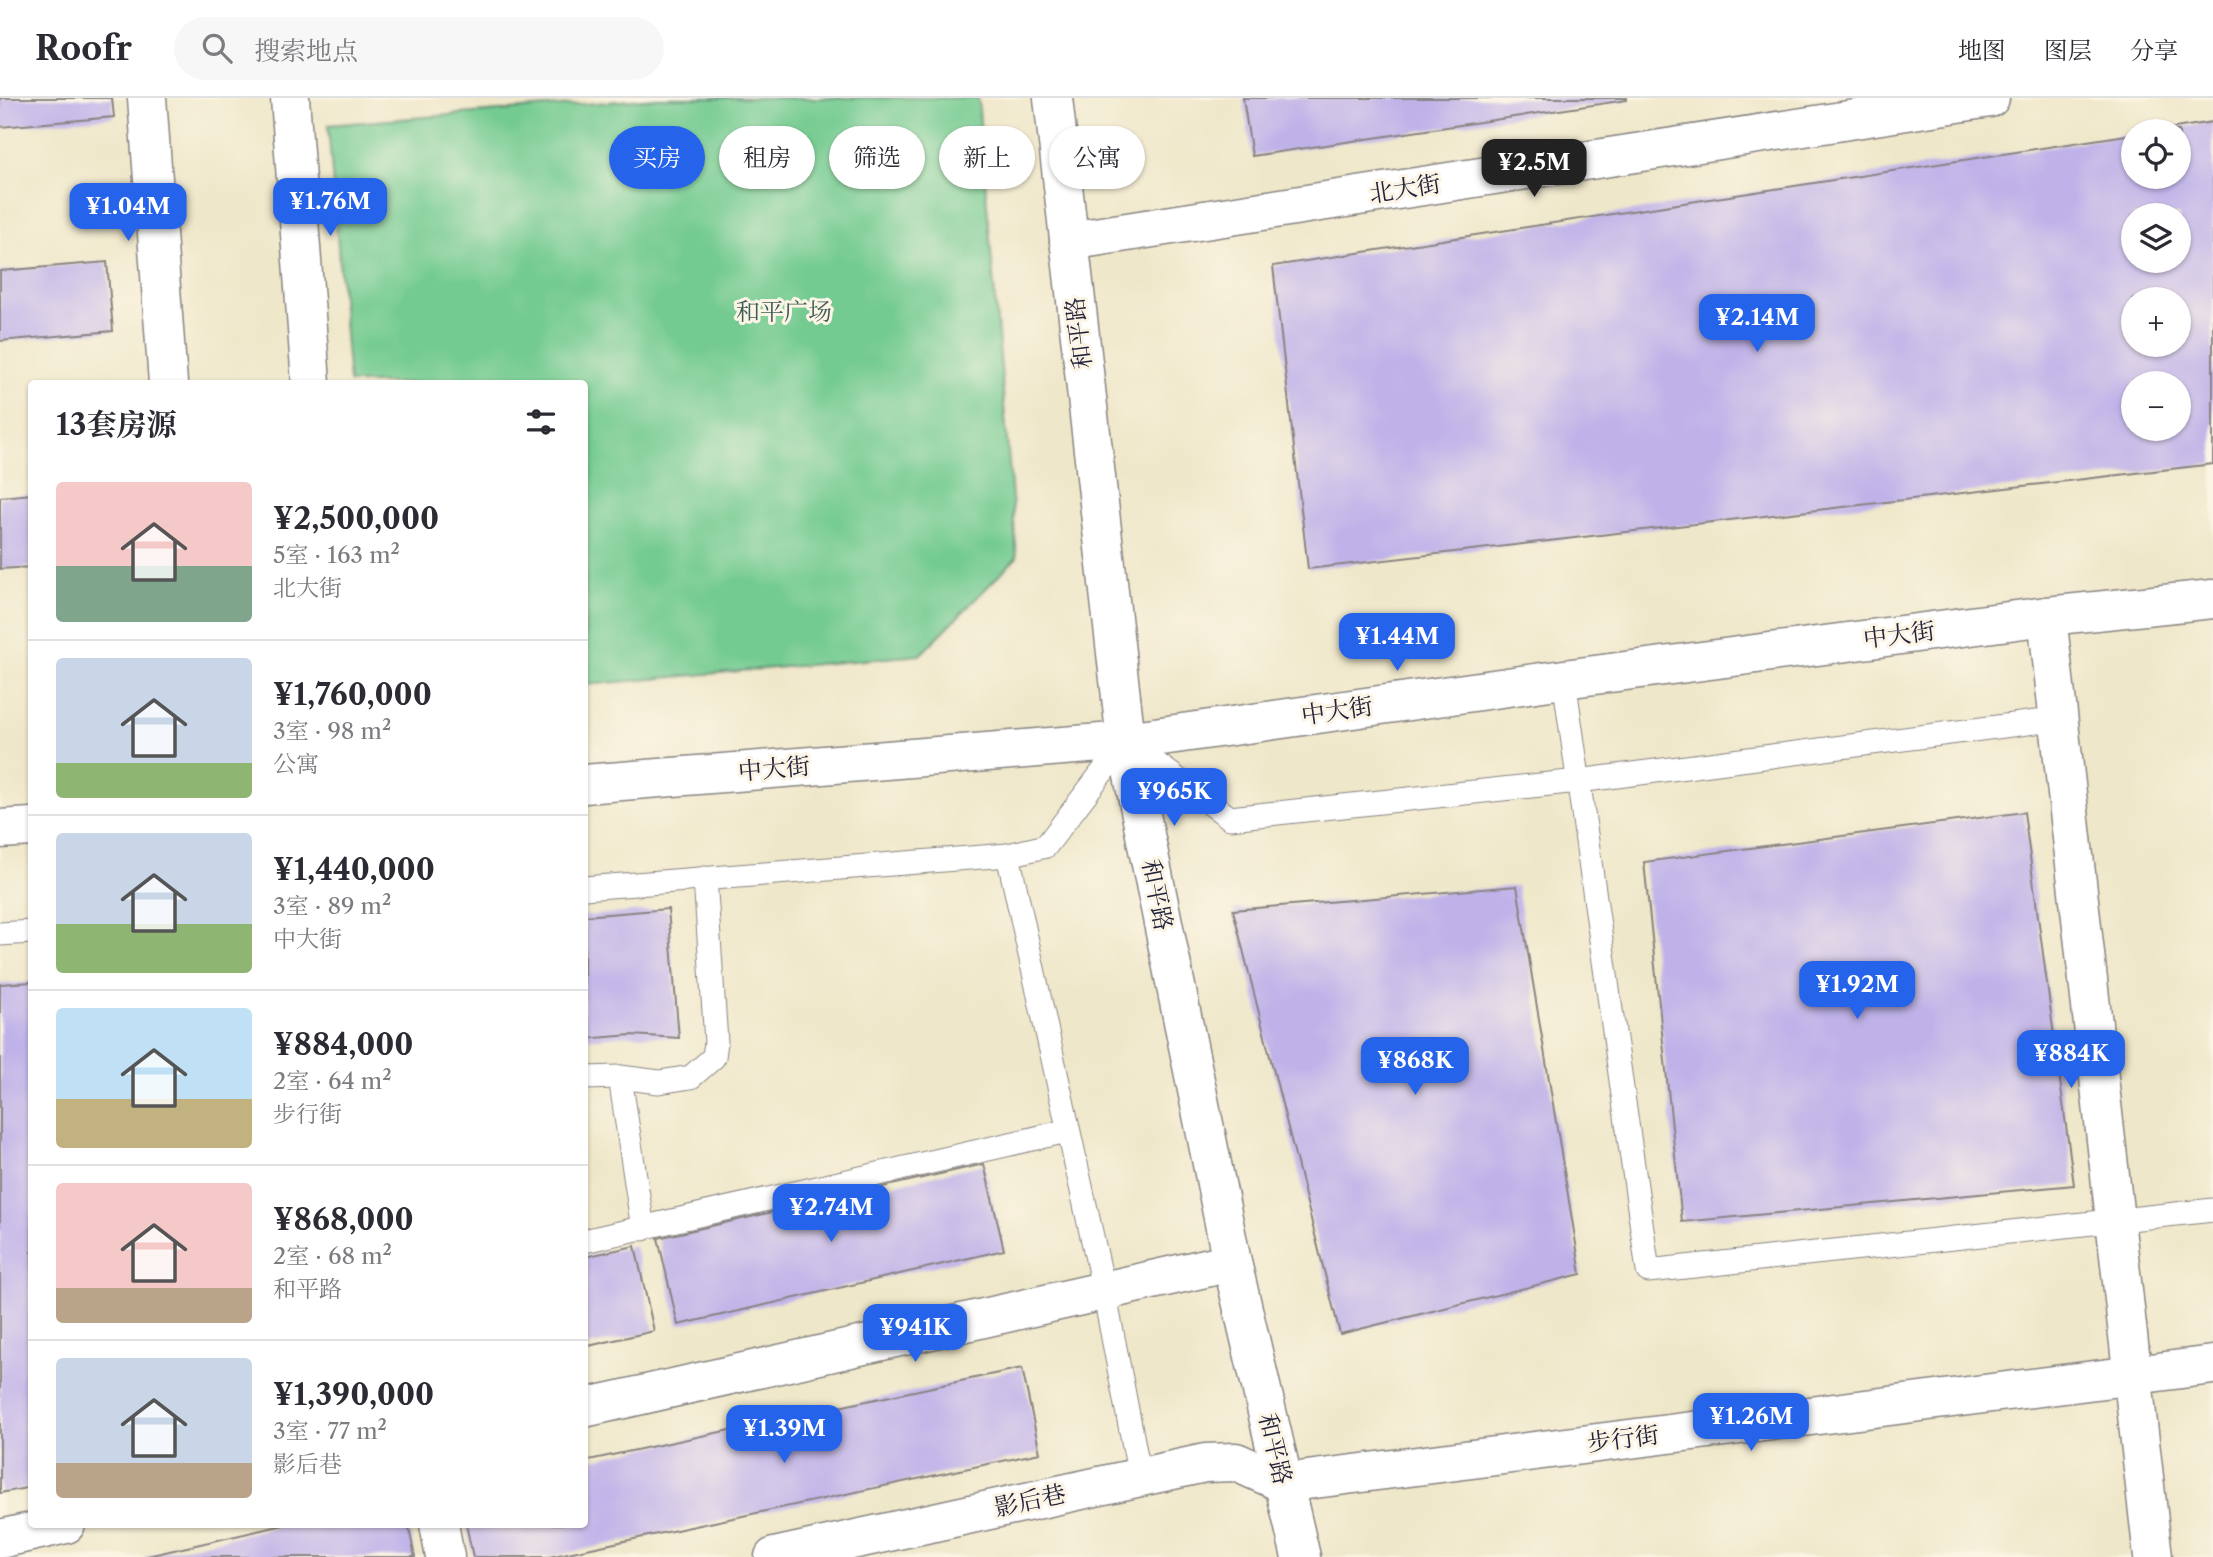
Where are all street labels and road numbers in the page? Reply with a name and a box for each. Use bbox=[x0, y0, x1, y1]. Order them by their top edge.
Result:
street label: 北大街 bbox=[1367, 169, 1443, 208]
street label: 和平路 bbox=[1060, 296, 1097, 371]
street label: 中大街 bbox=[1861, 616, 1936, 653]
street label: 中大街 bbox=[1299, 691, 1375, 730]
street label: 中大街 bbox=[737, 751, 811, 786]
street label: 和平路 bbox=[1136, 857, 1179, 933]
street label: 和平路 bbox=[1253, 1411, 1298, 1487]
street label: 步行街 bbox=[1585, 1420, 1660, 1457]
street label: 影后巷 bbox=[992, 1479, 1068, 1522]

